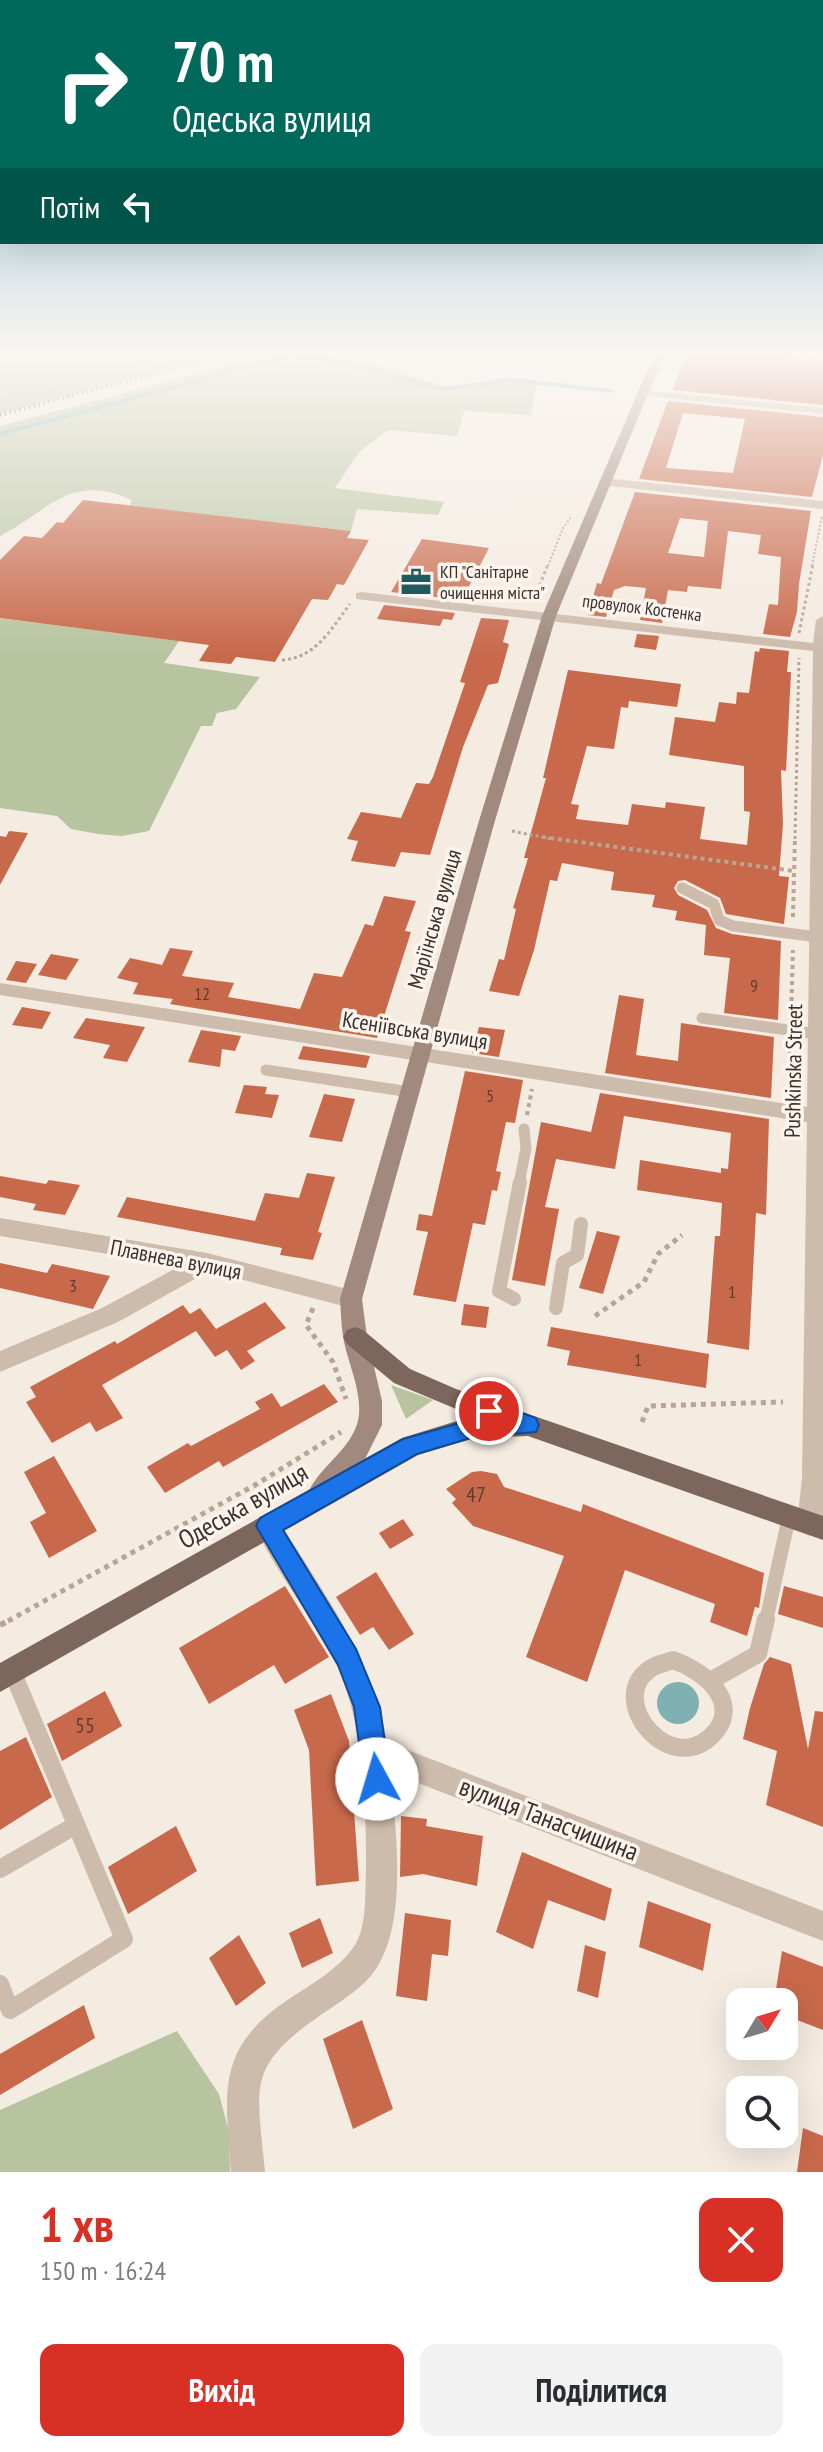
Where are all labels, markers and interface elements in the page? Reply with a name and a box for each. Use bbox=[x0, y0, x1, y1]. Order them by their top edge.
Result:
text: 70 m bbox=[172, 25, 274, 97]
icon: right bbox=[40, 32, 144, 136]
text: Одеська вулиця bbox=[172, 95, 371, 142]
icon: left bbox=[116, 184, 160, 228]
text: Потім bbox=[40, 187, 100, 226]
place label: КП "Санітарне очищення міста" bbox=[440, 560, 545, 604]
office icon: КП "Санітарне очищення міста" bbox=[399, 565, 433, 599]
street label: провулок Костенка bbox=[581, 589, 703, 626]
street label: Маріїнська вулиця bbox=[401, 846, 467, 992]
house number: 9 bbox=[750, 974, 758, 997]
house number: 12 bbox=[194, 982, 210, 1005]
street label: Pushkinska Street bbox=[778, 1004, 808, 1138]
street label: Ксеніївська вулиця bbox=[341, 1005, 489, 1055]
house number: 5 bbox=[486, 1084, 494, 1107]
street label: Плавнева вулиця bbox=[108, 1233, 244, 1285]
house number: 3 bbox=[69, 1274, 77, 1297]
house number: 1 bbox=[728, 1280, 736, 1303]
house number: 1 bbox=[634, 1348, 642, 1371]
pin bbox=[455, 1377, 523, 1445]
icon: arrive bbox=[467, 1389, 511, 1433]
street label: Одеська вулиця bbox=[172, 1455, 313, 1556]
house number: 47 bbox=[466, 1480, 486, 1508]
house number: 55 bbox=[75, 1711, 95, 1739]
position arrow bbox=[335, 1737, 419, 1821]
street label: вулиця Танасчишина bbox=[455, 1769, 643, 1868]
north arrow bbox=[726, 1988, 798, 2060]
map controls bbox=[726, 1988, 798, 2148]
button: search bbox=[726, 2076, 798, 2148]
text: 1 хв bbox=[40, 2193, 114, 2255]
button: close bbox=[699, 2198, 783, 2282]
text: 150 m · 16:24 bbox=[40, 2254, 166, 2287]
button: Вихід bbox=[40, 2344, 404, 2436]
button: Поділитися bbox=[420, 2344, 783, 2436]

